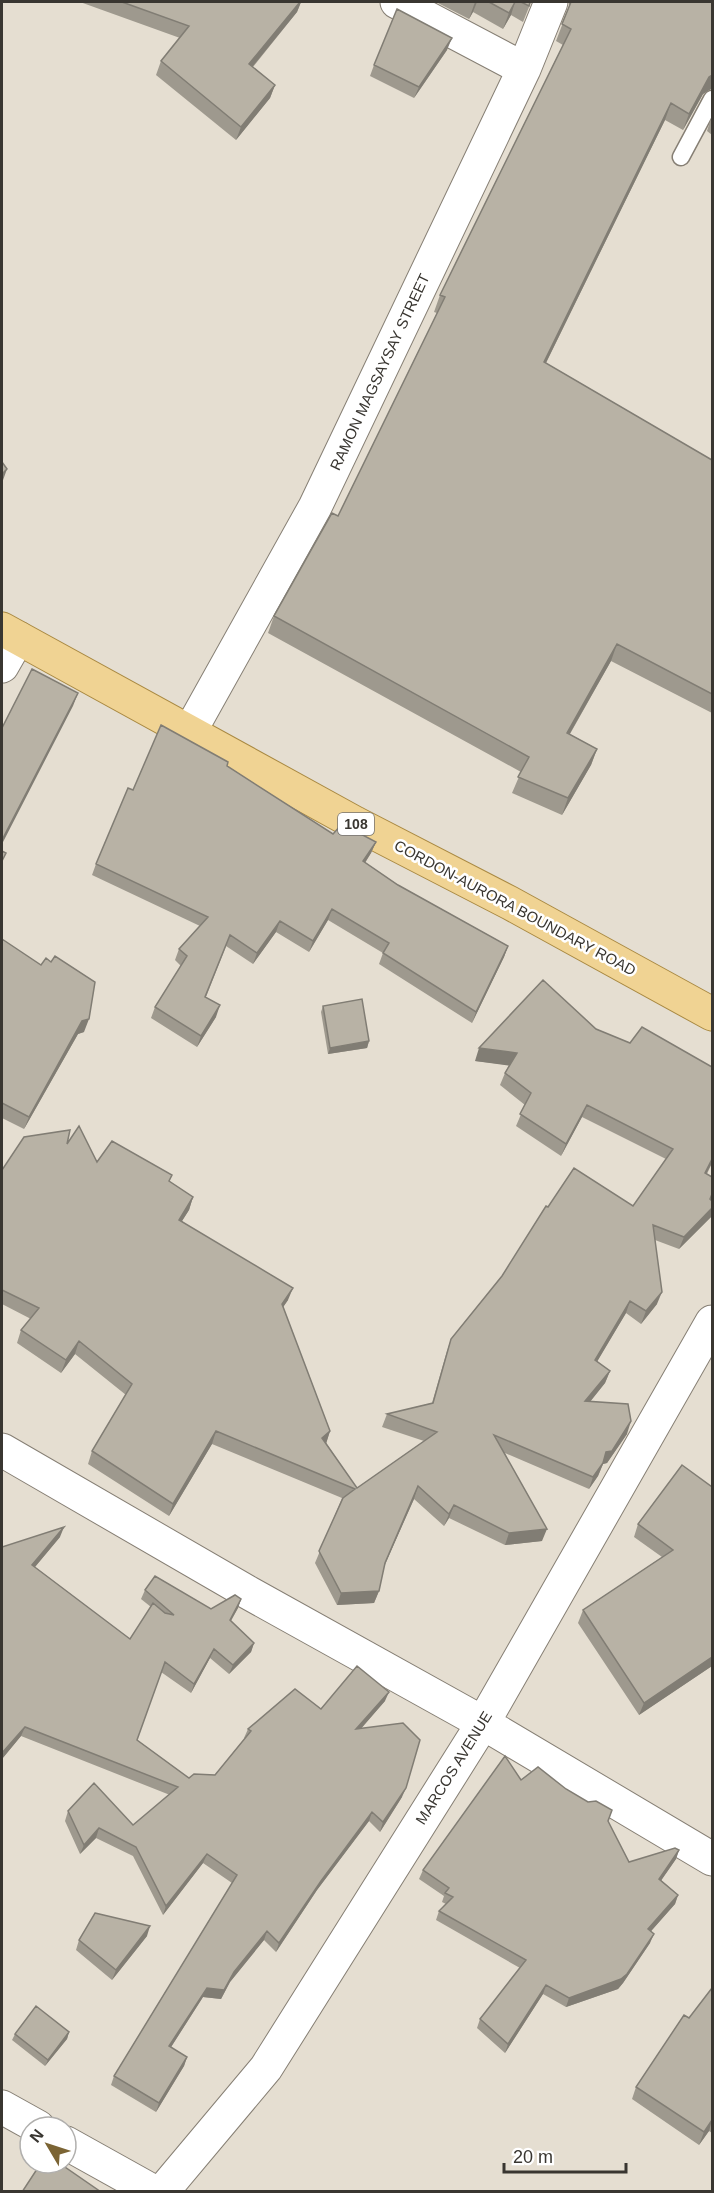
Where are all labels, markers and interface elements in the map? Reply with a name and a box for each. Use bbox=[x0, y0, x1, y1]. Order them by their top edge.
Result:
street label: RAMON MAGSAYSAY STREET bbox=[326, 271, 433, 473]
road number: 108 bbox=[338, 813, 374, 835]
street label: CORDON-AURORA BOUNDARY ROAD bbox=[392, 836, 639, 979]
street label: MARCOS AVENUE bbox=[412, 1708, 495, 1827]
north arrow bbox=[18, 2115, 78, 2175]
text: N bbox=[26, 2126, 47, 2146]
scale bar bbox=[504, 2136, 626, 2174]
text: 20 m bbox=[513, 2147, 553, 2167]

